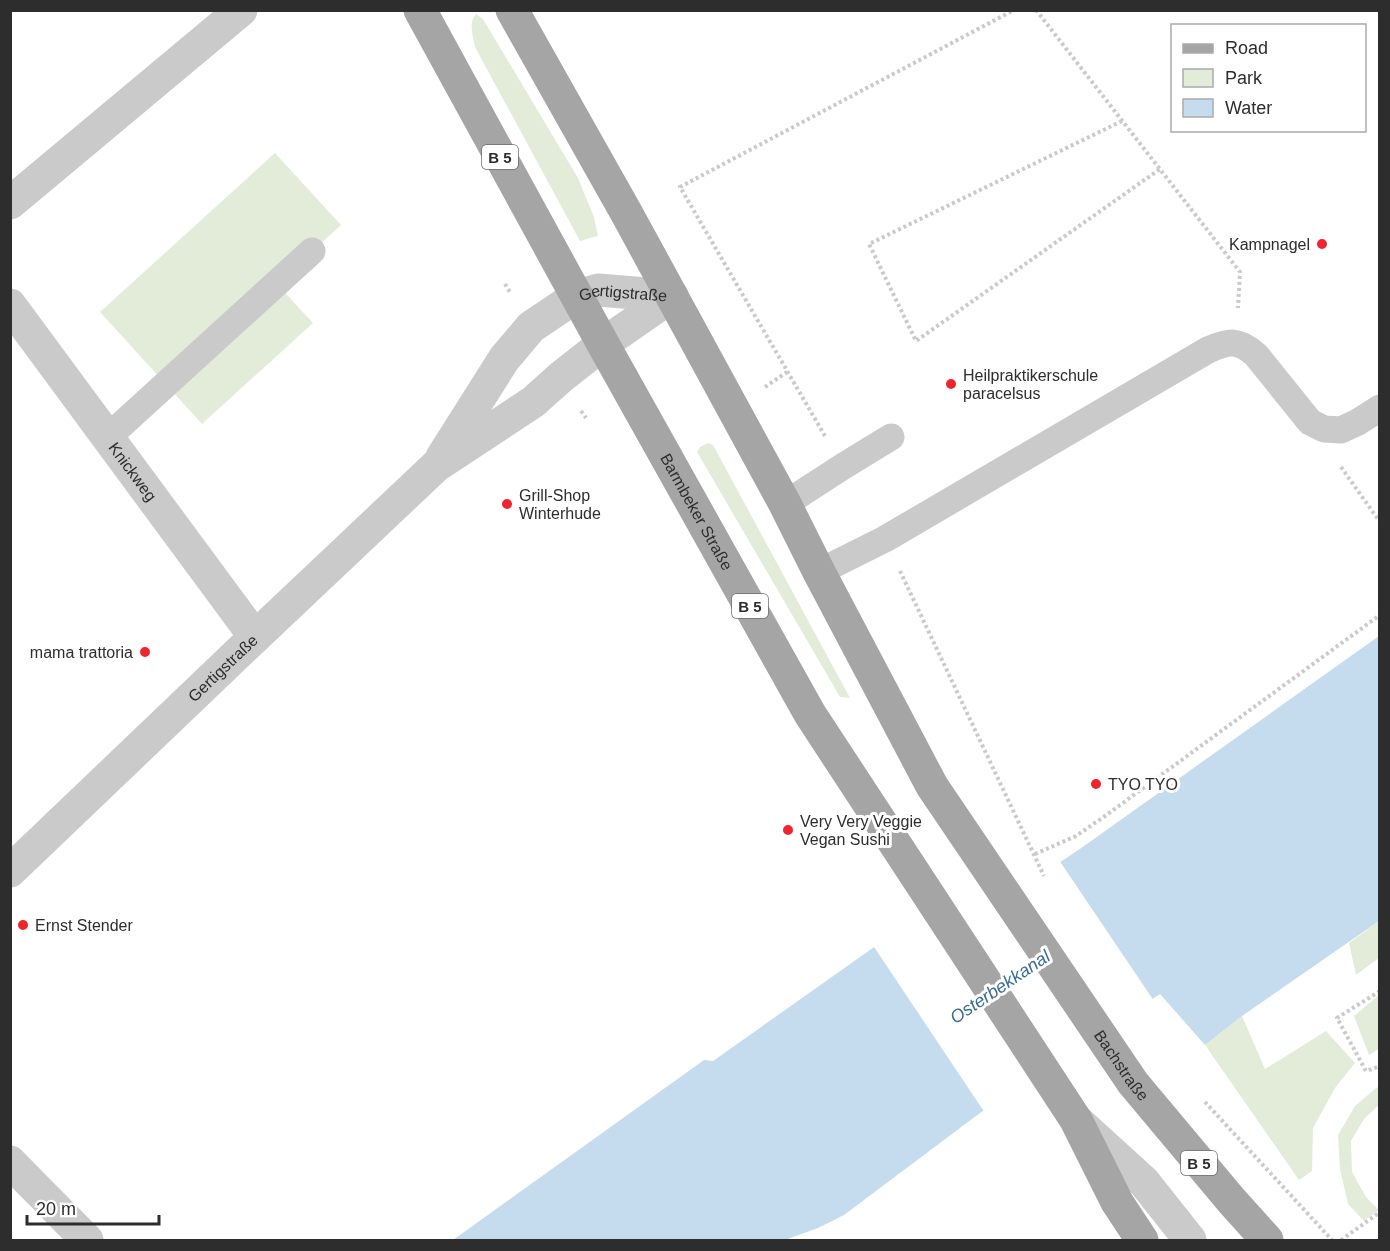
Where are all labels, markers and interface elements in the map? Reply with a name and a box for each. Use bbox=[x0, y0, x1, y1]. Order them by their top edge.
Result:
legend bbox=[1171, 24, 1366, 132]
text: Road bbox=[1225, 38, 1268, 58]
text: Park bbox=[1225, 68, 1263, 88]
text: Water bbox=[1225, 98, 1272, 118]
road number: B 5 bbox=[482, 145, 518, 169]
place label: Kampnagel bbox=[1229, 236, 1310, 253]
marker: Kampnagel bbox=[1315, 237, 1329, 251]
street label: Gertigstraße bbox=[577, 281, 668, 304]
place label: Heilpraktikerschule paracelsus bbox=[963, 367, 1098, 402]
marker: Heilpraktikerschule paracelsus bbox=[944, 377, 958, 391]
street label: Knickweg bbox=[106, 439, 160, 504]
street label: Barmbeker Straße bbox=[657, 450, 736, 573]
place label: Grill-Shop Winterhude bbox=[519, 487, 601, 522]
marker: Grill-Shop Winterhude bbox=[500, 497, 514, 511]
road number: B 5 bbox=[732, 594, 768, 618]
street label: Gertigstraße bbox=[185, 631, 261, 705]
place label: mama trattoria bbox=[30, 644, 133, 661]
marker: mama trattoria bbox=[138, 645, 152, 659]
place label: TYO TYO bbox=[1108, 776, 1178, 793]
marker: TYO TYO bbox=[1089, 777, 1103, 791]
place label: Very Very Veggie Vegan Sushi bbox=[800, 813, 922, 848]
marker: Very Very Veggie Vegan Sushi bbox=[781, 823, 795, 837]
place label: Ernst Stender bbox=[35, 917, 134, 934]
marker: Ernst Stender bbox=[16, 918, 30, 932]
water label: Osterbekkanal bbox=[946, 946, 1055, 1028]
street label: Bachstraße bbox=[1091, 1027, 1152, 1104]
road number: B 5 bbox=[1181, 1151, 1217, 1175]
scale bar bbox=[27, 1188, 159, 1226]
text: 20 m bbox=[36, 1199, 76, 1219]

